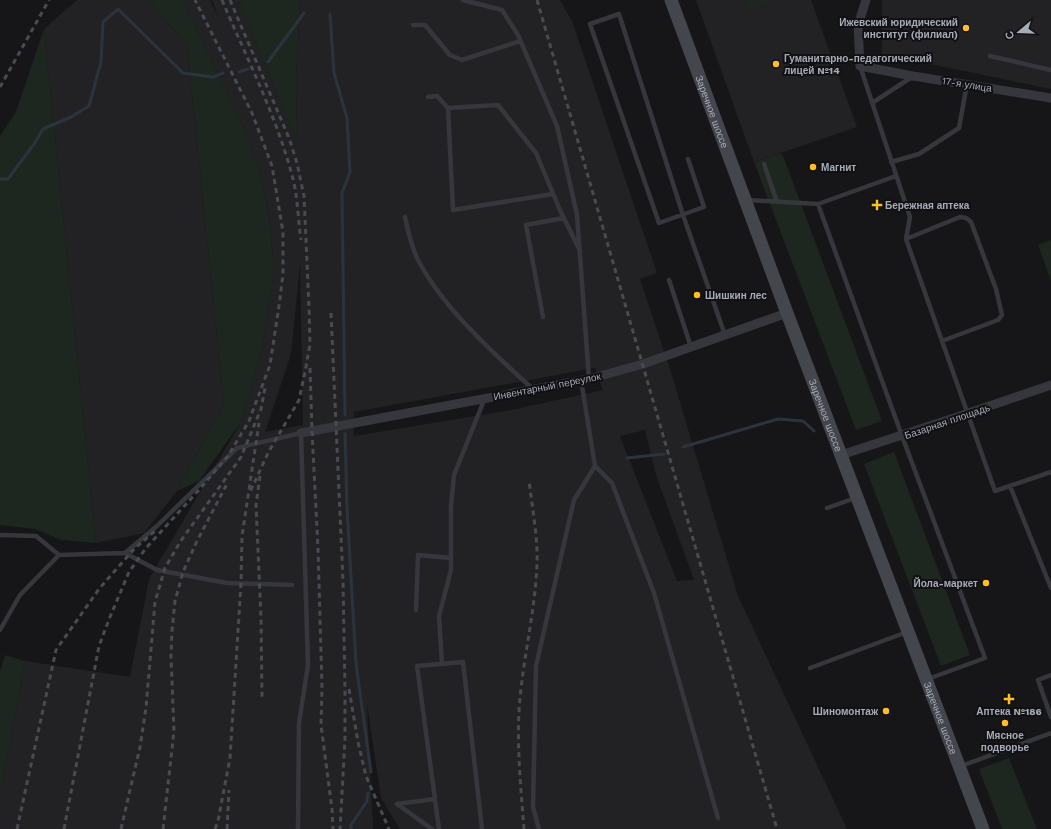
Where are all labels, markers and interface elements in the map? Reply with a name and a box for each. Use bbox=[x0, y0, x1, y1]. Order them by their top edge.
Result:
north arrow bbox=[999, 12, 1039, 52]
place label: Ижевский юридический институт (филиал) bbox=[839, 17, 958, 40]
marker: Ижевский юридический институт (филиал) bbox=[961, 23, 971, 33]
text: С bbox=[1003, 29, 1017, 41]
place label: Гуманитарно-педагогический лицей №14 bbox=[784, 53, 932, 76]
marker: Гуманитарно-педагогический лицей №14 bbox=[771, 59, 781, 69]
street label: Заречное шоссе bbox=[693, 74, 731, 150]
street label: 17-я улица bbox=[941, 75, 993, 94]
marker: Магнит bbox=[808, 162, 818, 172]
place label: Магнит bbox=[821, 162, 856, 173]
marker: Бережная аптека bbox=[872, 200, 882, 210]
place label: Бережная аптека bbox=[885, 200, 970, 211]
marker: Шишкин лес bbox=[692, 290, 702, 300]
place label: Шишкин лес bbox=[705, 290, 767, 301]
street label: Инвентарный переулок bbox=[493, 371, 602, 402]
street label: Заречное шоссе bbox=[807, 377, 844, 454]
street label: Базарная площадь bbox=[903, 402, 991, 441]
place label: Йола-маркет bbox=[913, 577, 978, 589]
marker: Йола-маркет bbox=[981, 578, 991, 588]
street label: Заречное шоссе bbox=[922, 680, 959, 756]
marker: Аптека №186 bbox=[1004, 694, 1014, 704]
place label: Шиномонтаж bbox=[813, 706, 879, 717]
marker: Шиномонтаж bbox=[881, 706, 891, 716]
place label: Аптека №186 bbox=[976, 706, 1042, 717]
marker: Мясное подворье bbox=[1000, 718, 1010, 728]
place label: Мясное подворье bbox=[981, 730, 1030, 753]

